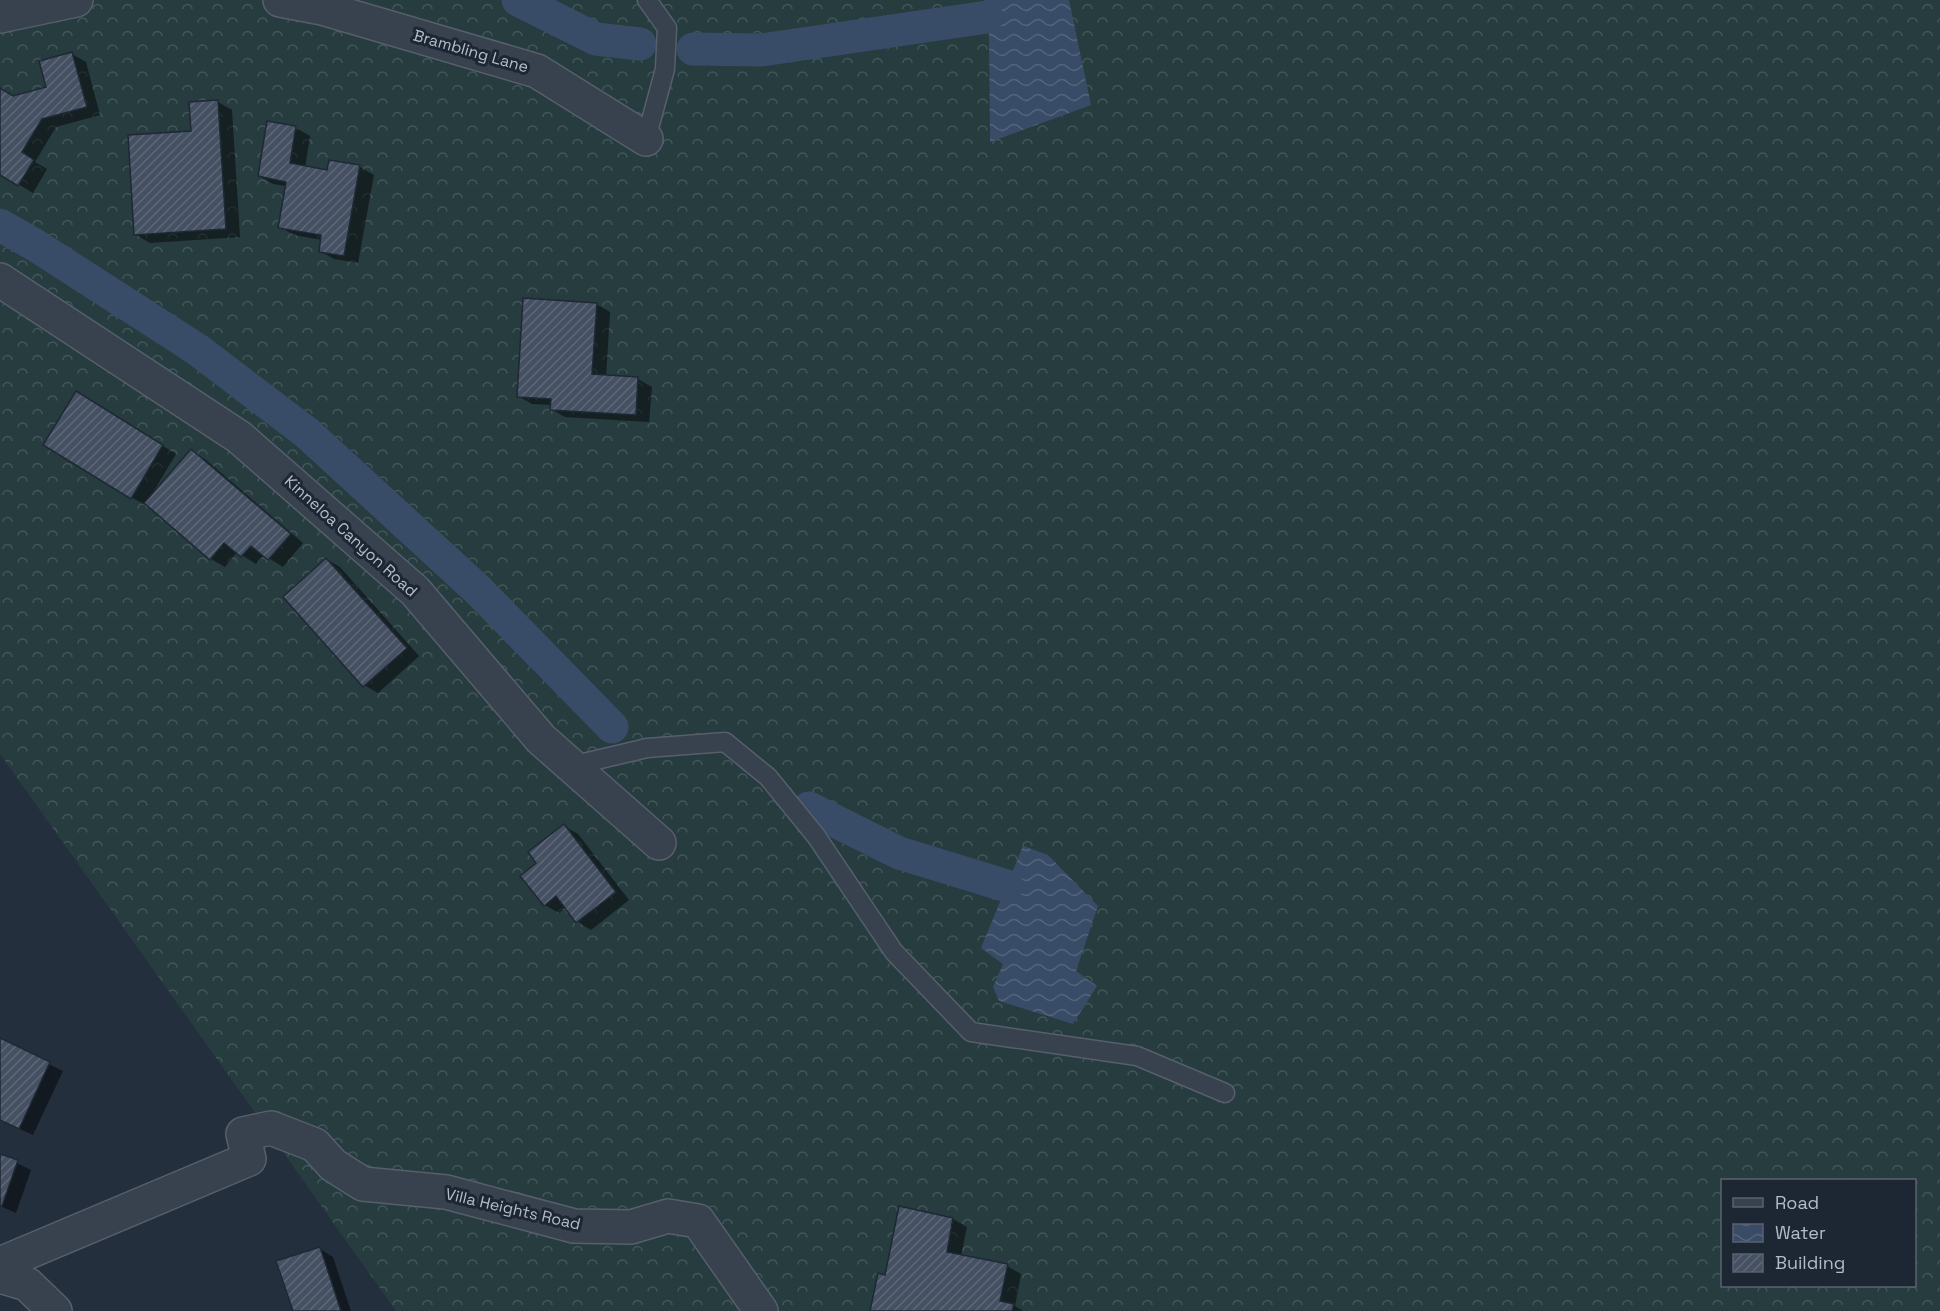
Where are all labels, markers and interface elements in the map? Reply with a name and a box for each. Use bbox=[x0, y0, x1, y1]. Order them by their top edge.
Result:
street label: Brambling Lane bbox=[411, 25, 531, 77]
street label: Kinneloa Canyon Road bbox=[280, 471, 422, 601]
legend bbox=[1721, 1179, 1916, 1287]
street label: Villa Heights Road bbox=[443, 1183, 583, 1235]
text: Road bbox=[1775, 1191, 1819, 1214]
text: Water bbox=[1775, 1221, 1826, 1244]
text: Building bbox=[1775, 1251, 1845, 1274]

